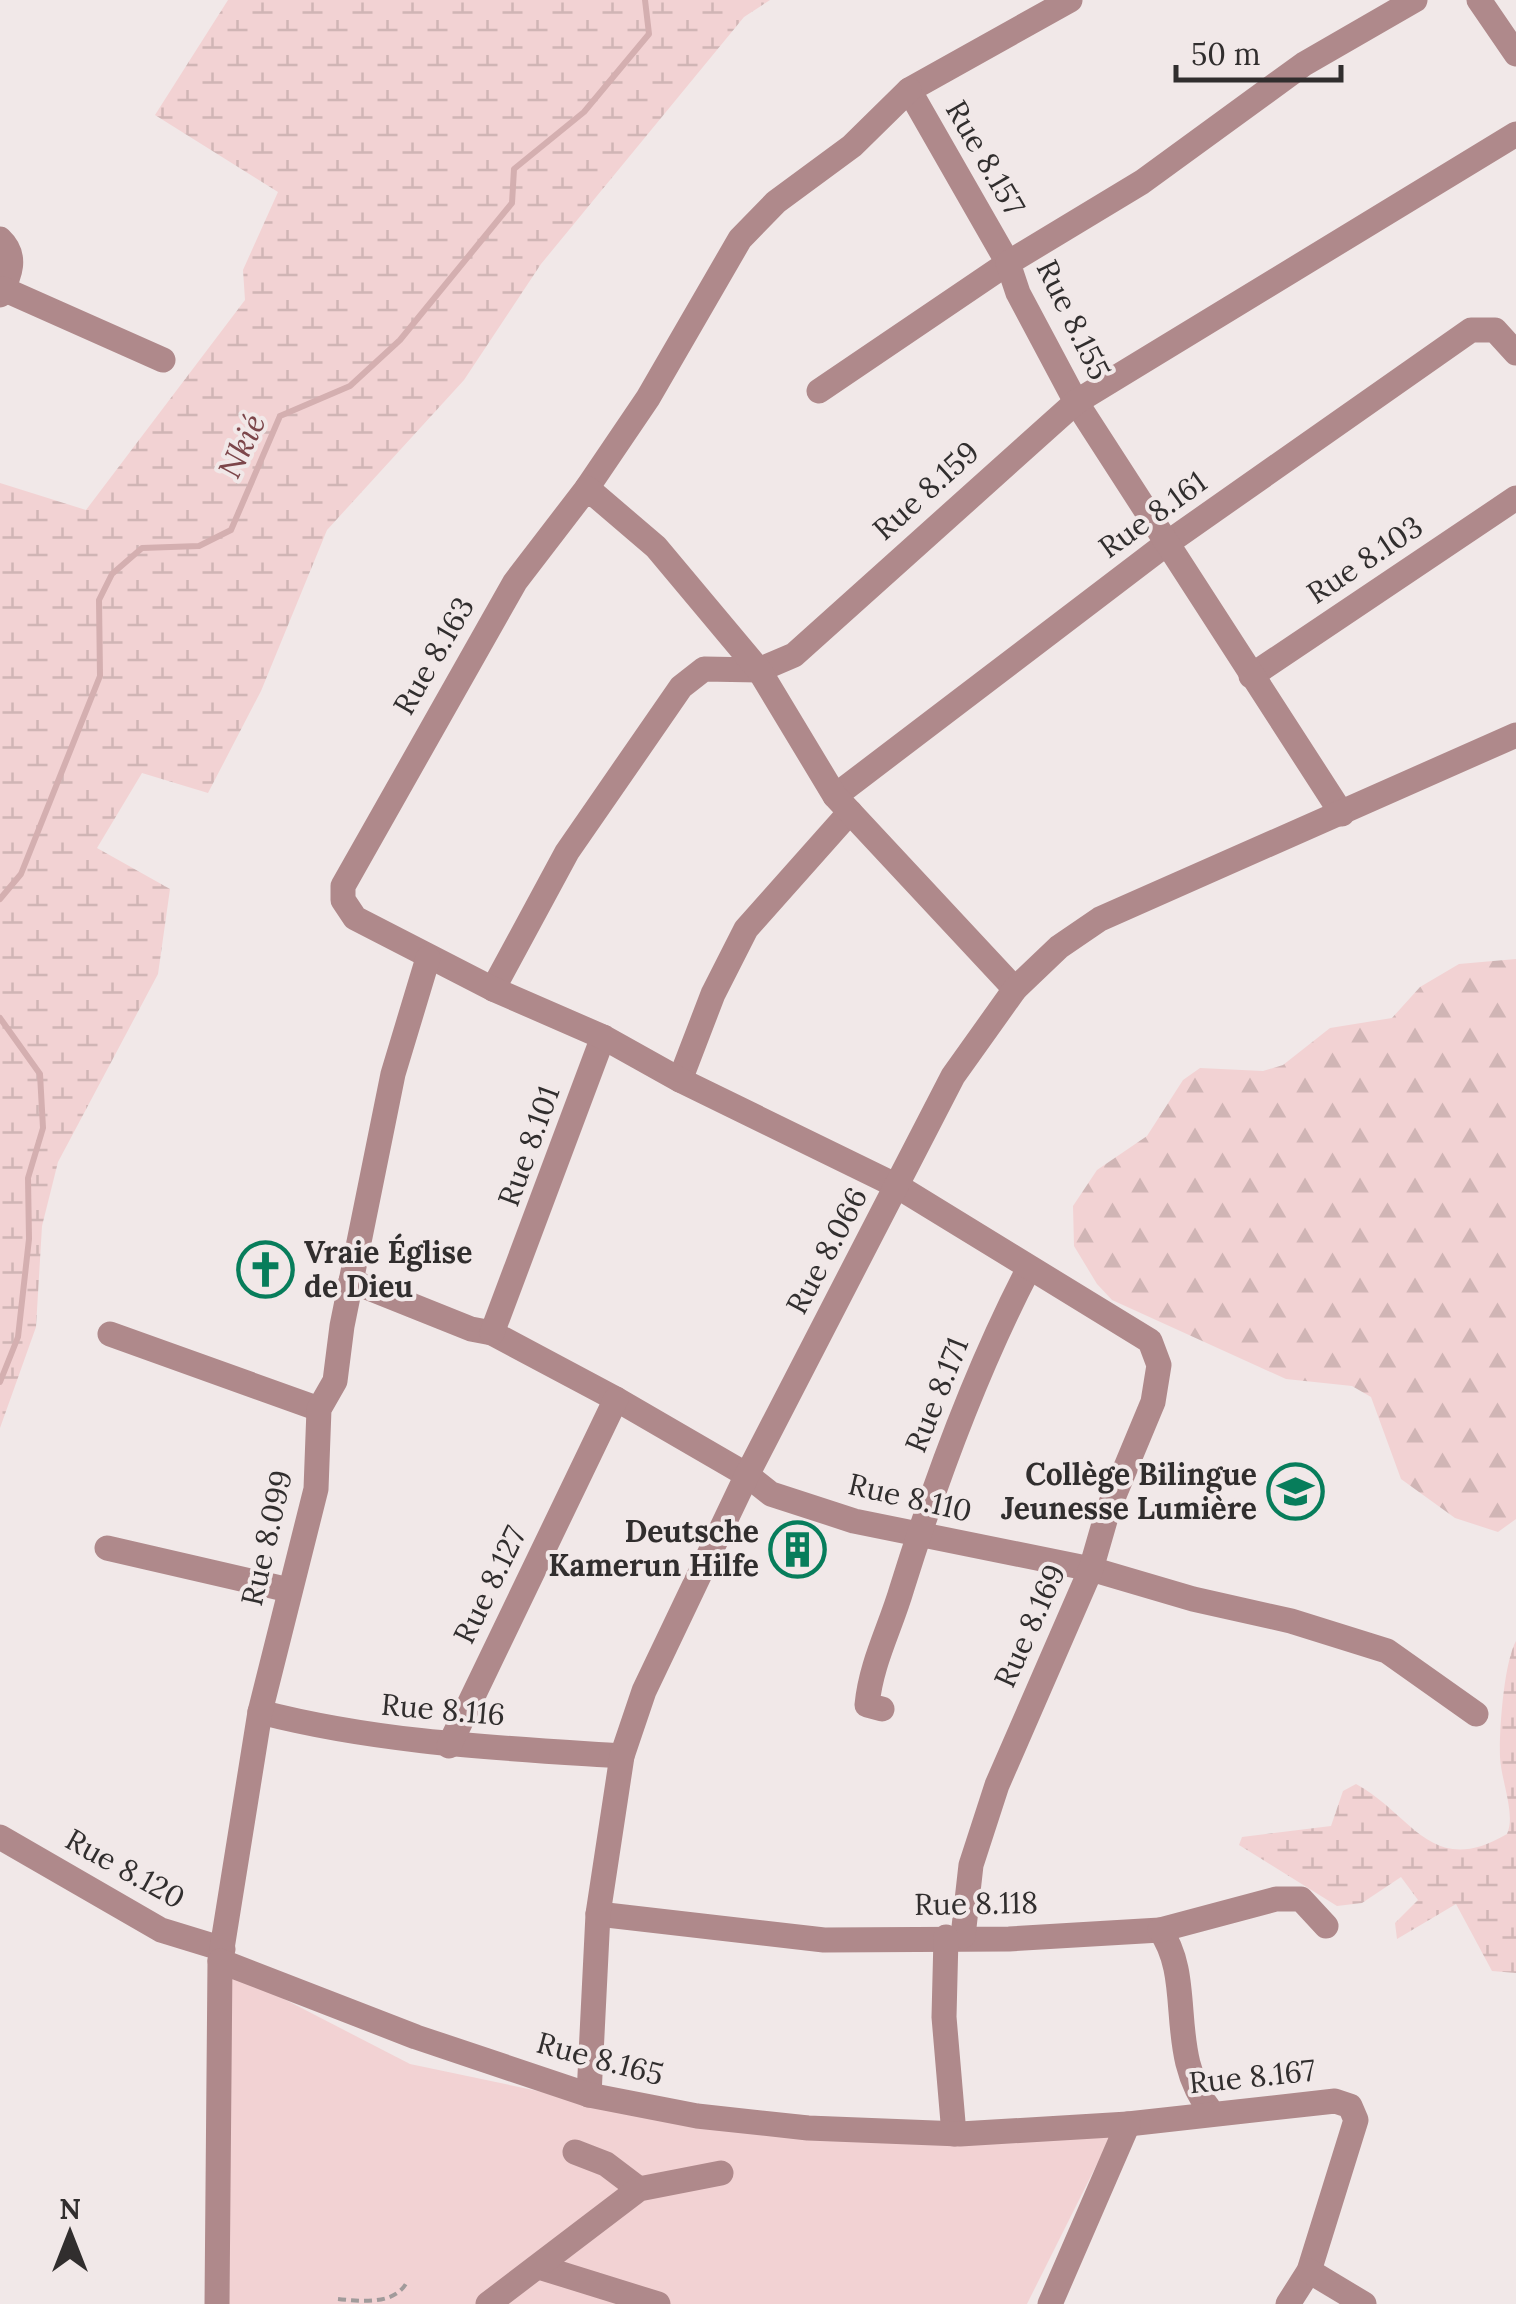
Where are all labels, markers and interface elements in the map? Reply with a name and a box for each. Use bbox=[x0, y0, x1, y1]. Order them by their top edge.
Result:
scale bar bbox=[1176, 20, 1341, 82]
text: 50 m bbox=[1191, 35, 1261, 73]
street label: Rue 8.157 bbox=[938, 93, 1034, 222]
street label: Rue 8.155 bbox=[1029, 253, 1119, 386]
water label: Nkié bbox=[209, 407, 275, 485]
street label: Rue 8.159 bbox=[864, 433, 986, 548]
street label: Rue 8.161 bbox=[1091, 462, 1214, 566]
street label: Rue 8.103 bbox=[1299, 507, 1430, 612]
street label: Rue 8.163 bbox=[384, 590, 482, 721]
street label: Rue 8.101 bbox=[489, 1080, 567, 1211]
street label: Rue 8.066 bbox=[777, 1181, 875, 1320]
place label: Vraie Église de Dieu bbox=[304, 1233, 472, 1305]
church icon: Vraie Église de Dieu bbox=[235, 1240, 295, 1300]
street label: Rue 8.171 bbox=[896, 1332, 976, 1458]
place label: Collège Bilingue Jeunesse Lumière bbox=[1001, 1455, 1257, 1527]
school or university icon: Collège Bilingue Jeunesse Lumière bbox=[1266, 1462, 1326, 1522]
street label: Rue 8.110 bbox=[845, 1464, 976, 1530]
street label: Rue 8.099 bbox=[232, 1466, 300, 1609]
place label: Deutsche Kamerun Hilfe bbox=[548, 1512, 759, 1584]
street label: Rue 8.127 bbox=[444, 1519, 534, 1650]
building icon: Deutsche Kamerun Hilfe bbox=[768, 1519, 828, 1579]
street label: Rue 8.169 bbox=[985, 1558, 1073, 1693]
street label: Rue 8.116 bbox=[380, 1685, 507, 1733]
street label: Rue 8.120 bbox=[59, 1820, 192, 1916]
street label: Rue 8.118 bbox=[914, 1883, 1038, 1923]
street label: Rue 8.165 bbox=[533, 2023, 668, 2093]
street label: Rue 8.167 bbox=[1187, 2050, 1317, 2102]
north arrow bbox=[20, 2184, 120, 2284]
text: N bbox=[59, 2191, 81, 2227]

